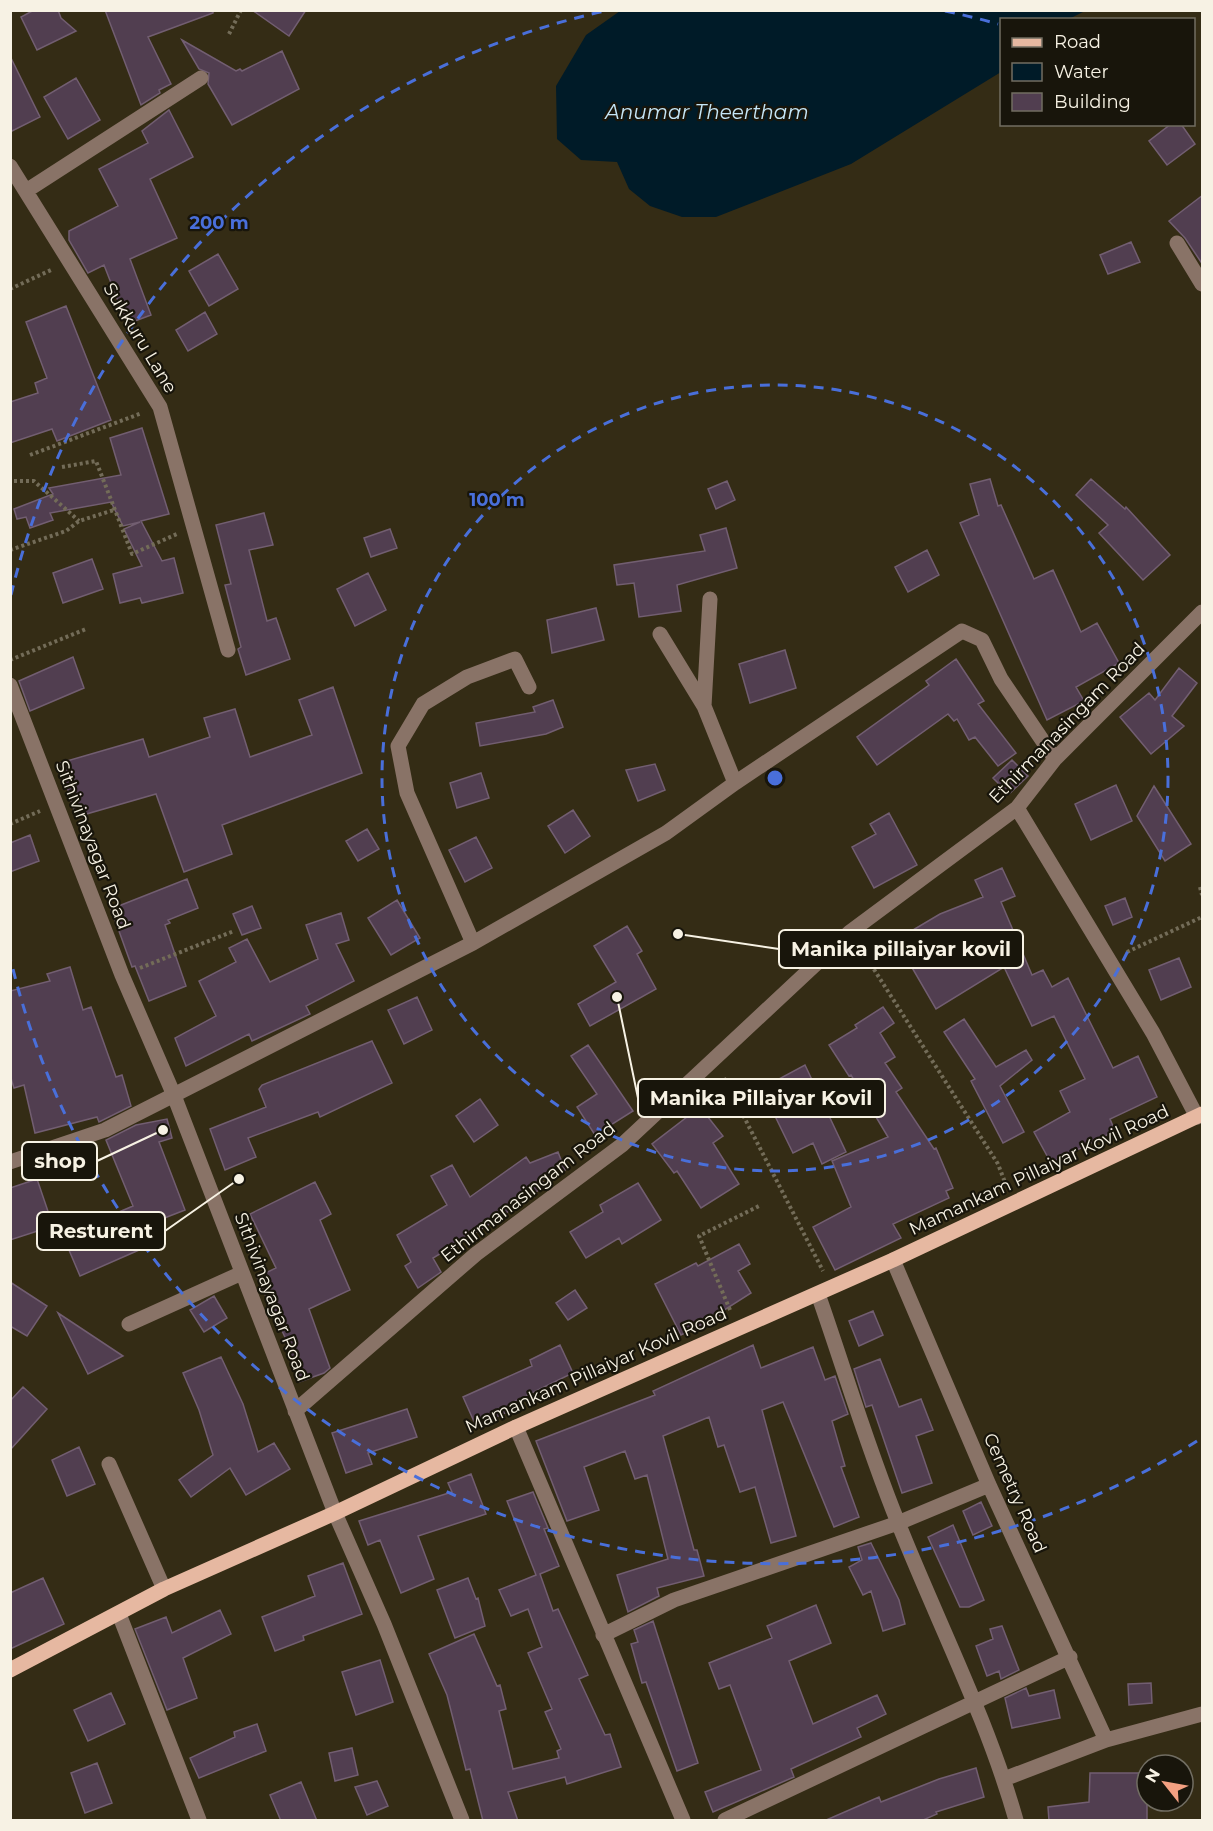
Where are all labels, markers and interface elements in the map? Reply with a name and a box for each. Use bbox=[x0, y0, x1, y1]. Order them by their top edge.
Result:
legend bbox=[1000, 18, 1195, 126]
text: Road bbox=[1054, 31, 1101, 53]
text: Water bbox=[1054, 61, 1109, 83]
text: Building bbox=[1054, 91, 1131, 113]
water label: Anumar Theertham bbox=[604, 100, 809, 124]
text: 200 m bbox=[189, 212, 249, 234]
street label: Sukkuru Lane bbox=[98, 279, 182, 397]
text: 100 m bbox=[469, 489, 525, 511]
street label: Ethirmanasingam Road bbox=[984, 638, 1150, 808]
street label: Sithivinayagar Road bbox=[51, 757, 135, 933]
centre of rings bbox=[765, 768, 785, 788]
callout: Manika pillaiyar kovil bbox=[779, 930, 1023, 968]
text: Manika pillaiyar kovil bbox=[791, 937, 1011, 961]
callout: Manika Pillaiyar Kovil bbox=[638, 1079, 885, 1117]
text: Manika Pillaiyar Kovil bbox=[650, 1086, 872, 1110]
street label: Mamankam Pillaiyar Kovil Road bbox=[906, 1100, 1172, 1240]
street label: Ethirmanasingam Road bbox=[436, 1117, 620, 1267]
callout: shop bbox=[22, 1142, 97, 1180]
text: shop bbox=[34, 1149, 86, 1173]
street label: Sithivinayagar Road bbox=[230, 1209, 314, 1385]
callout: Resturent bbox=[37, 1212, 165, 1250]
text: Resturent bbox=[49, 1219, 153, 1243]
street label: Mamankam Pillaiyar Kovil Road bbox=[462, 1302, 730, 1438]
street label: Cemetry Road bbox=[979, 1430, 1051, 1556]
north arrow bbox=[1135, 1753, 1195, 1813]
text: N bbox=[1141, 1765, 1164, 1786]

